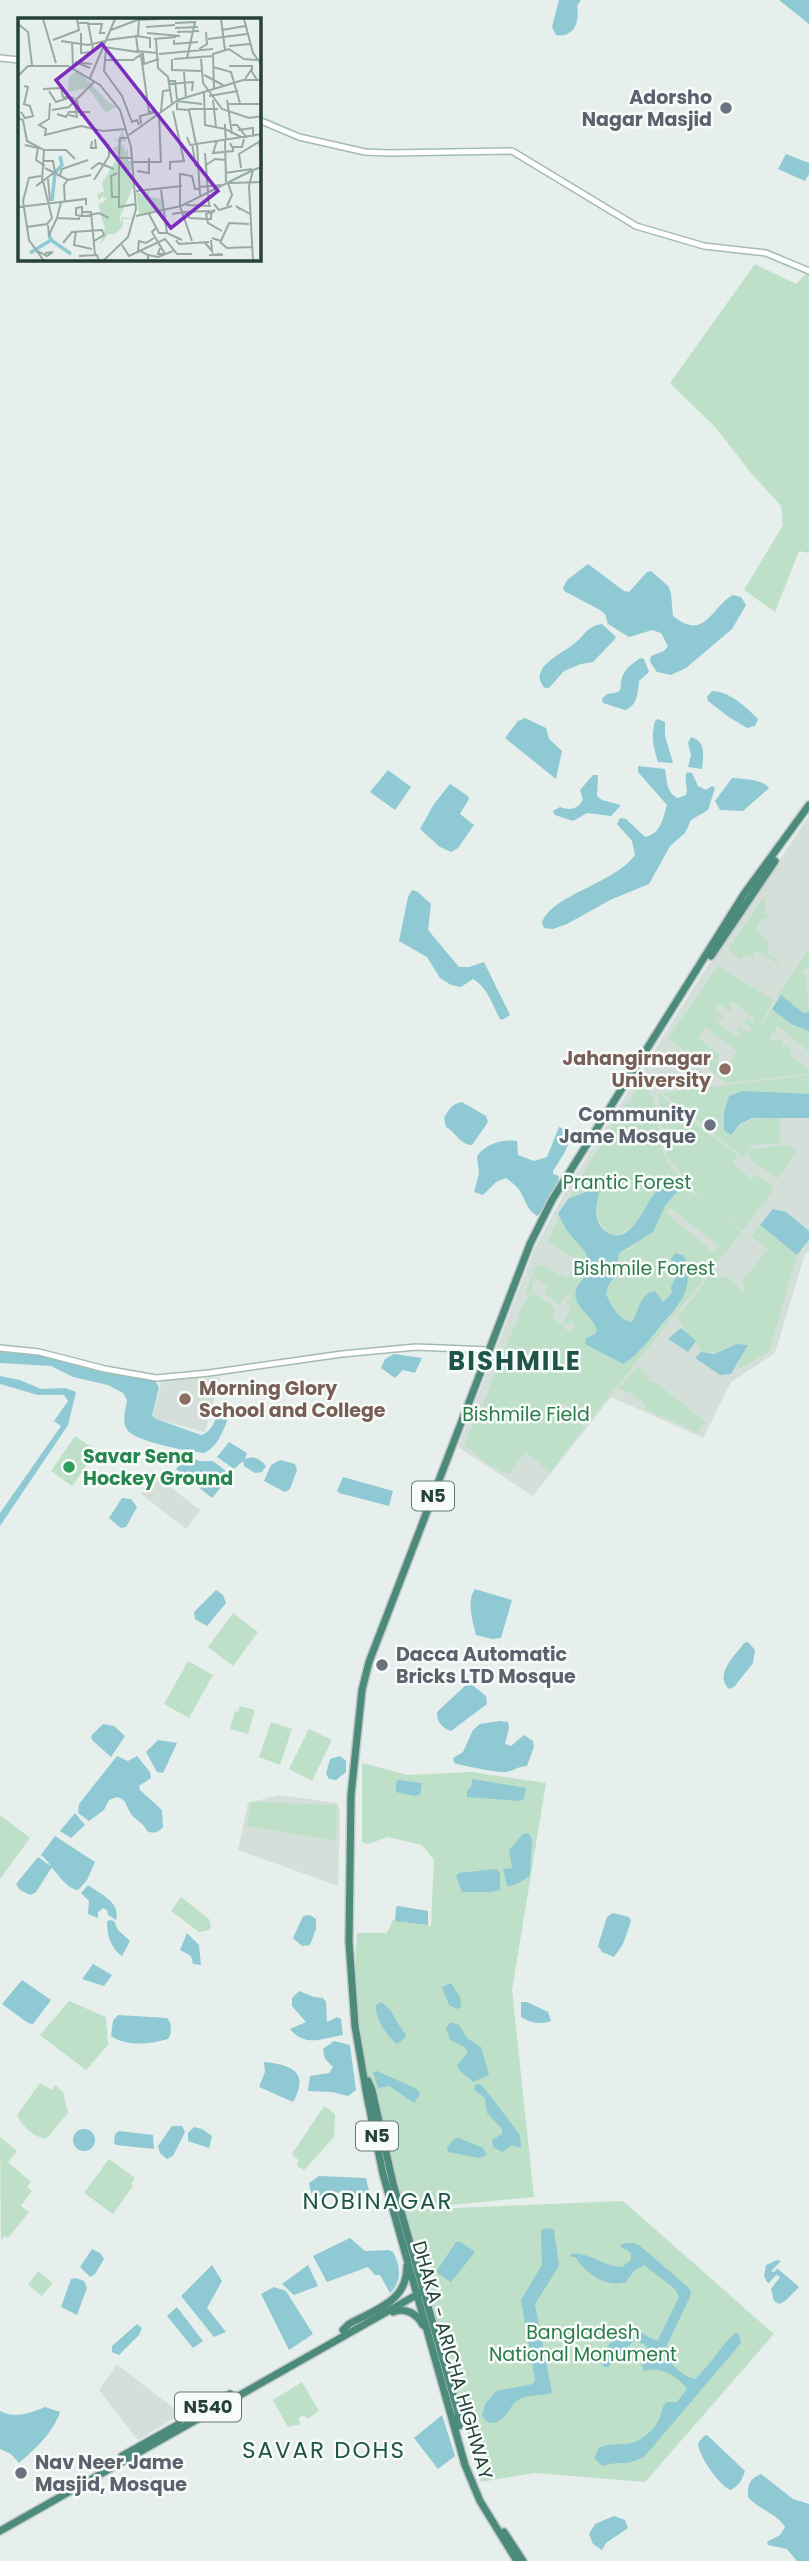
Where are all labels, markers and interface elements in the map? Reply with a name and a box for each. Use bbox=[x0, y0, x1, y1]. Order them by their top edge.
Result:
inset map bbox=[18, 18, 261, 261]
place label: Adorsho Nagar Masjid bbox=[582, 84, 712, 133]
marker: Adorsho Nagar Masjid bbox=[718, 100, 734, 116]
place label: Jahangirnagar University bbox=[562, 1045, 712, 1094]
marker: Jahangirnagar University bbox=[717, 1061, 733, 1077]
place label: Community Jame Mosque bbox=[559, 1101, 697, 1150]
marker: Community Jame Mosque bbox=[702, 1117, 718, 1133]
park label: Prantic Forest bbox=[563, 1169, 691, 1196]
park label: Bishmile Forest bbox=[573, 1255, 715, 1282]
district label: BISHMILE bbox=[448, 1343, 582, 1379]
place label: Morning Glory School and College bbox=[199, 1375, 386, 1424]
marker: Morning Glory School and College bbox=[177, 1391, 193, 1407]
park label: Bishmile Field bbox=[462, 1401, 590, 1428]
place label: Savar Sena Hockey Ground bbox=[83, 1443, 233, 1492]
marker: Savar Sena Hockey Ground bbox=[61, 1459, 77, 1475]
road number: N5 bbox=[412, 1482, 454, 1511]
place label: Dacca Automatic Bricks LTD Mosque bbox=[396, 1641, 576, 1690]
marker: Dacca Automatic Bricks LTD Mosque bbox=[374, 1657, 390, 1673]
road number: N5 bbox=[356, 2122, 398, 2150]
district label: NOBINAGAR bbox=[302, 2185, 454, 2217]
street label: DHAKA - ARICHA HIGHWAY bbox=[405, 2238, 500, 2483]
park label: Bangladesh National Monument bbox=[489, 2319, 677, 2368]
road number: N540 bbox=[175, 2392, 241, 2421]
district label: SAVAR DOHS bbox=[242, 2434, 406, 2466]
place label: Nav Neer Jame Masjid, Mosque bbox=[35, 2449, 187, 2498]
marker: Nav Neer Jame Masjid, Mosque bbox=[13, 2465, 29, 2481]

